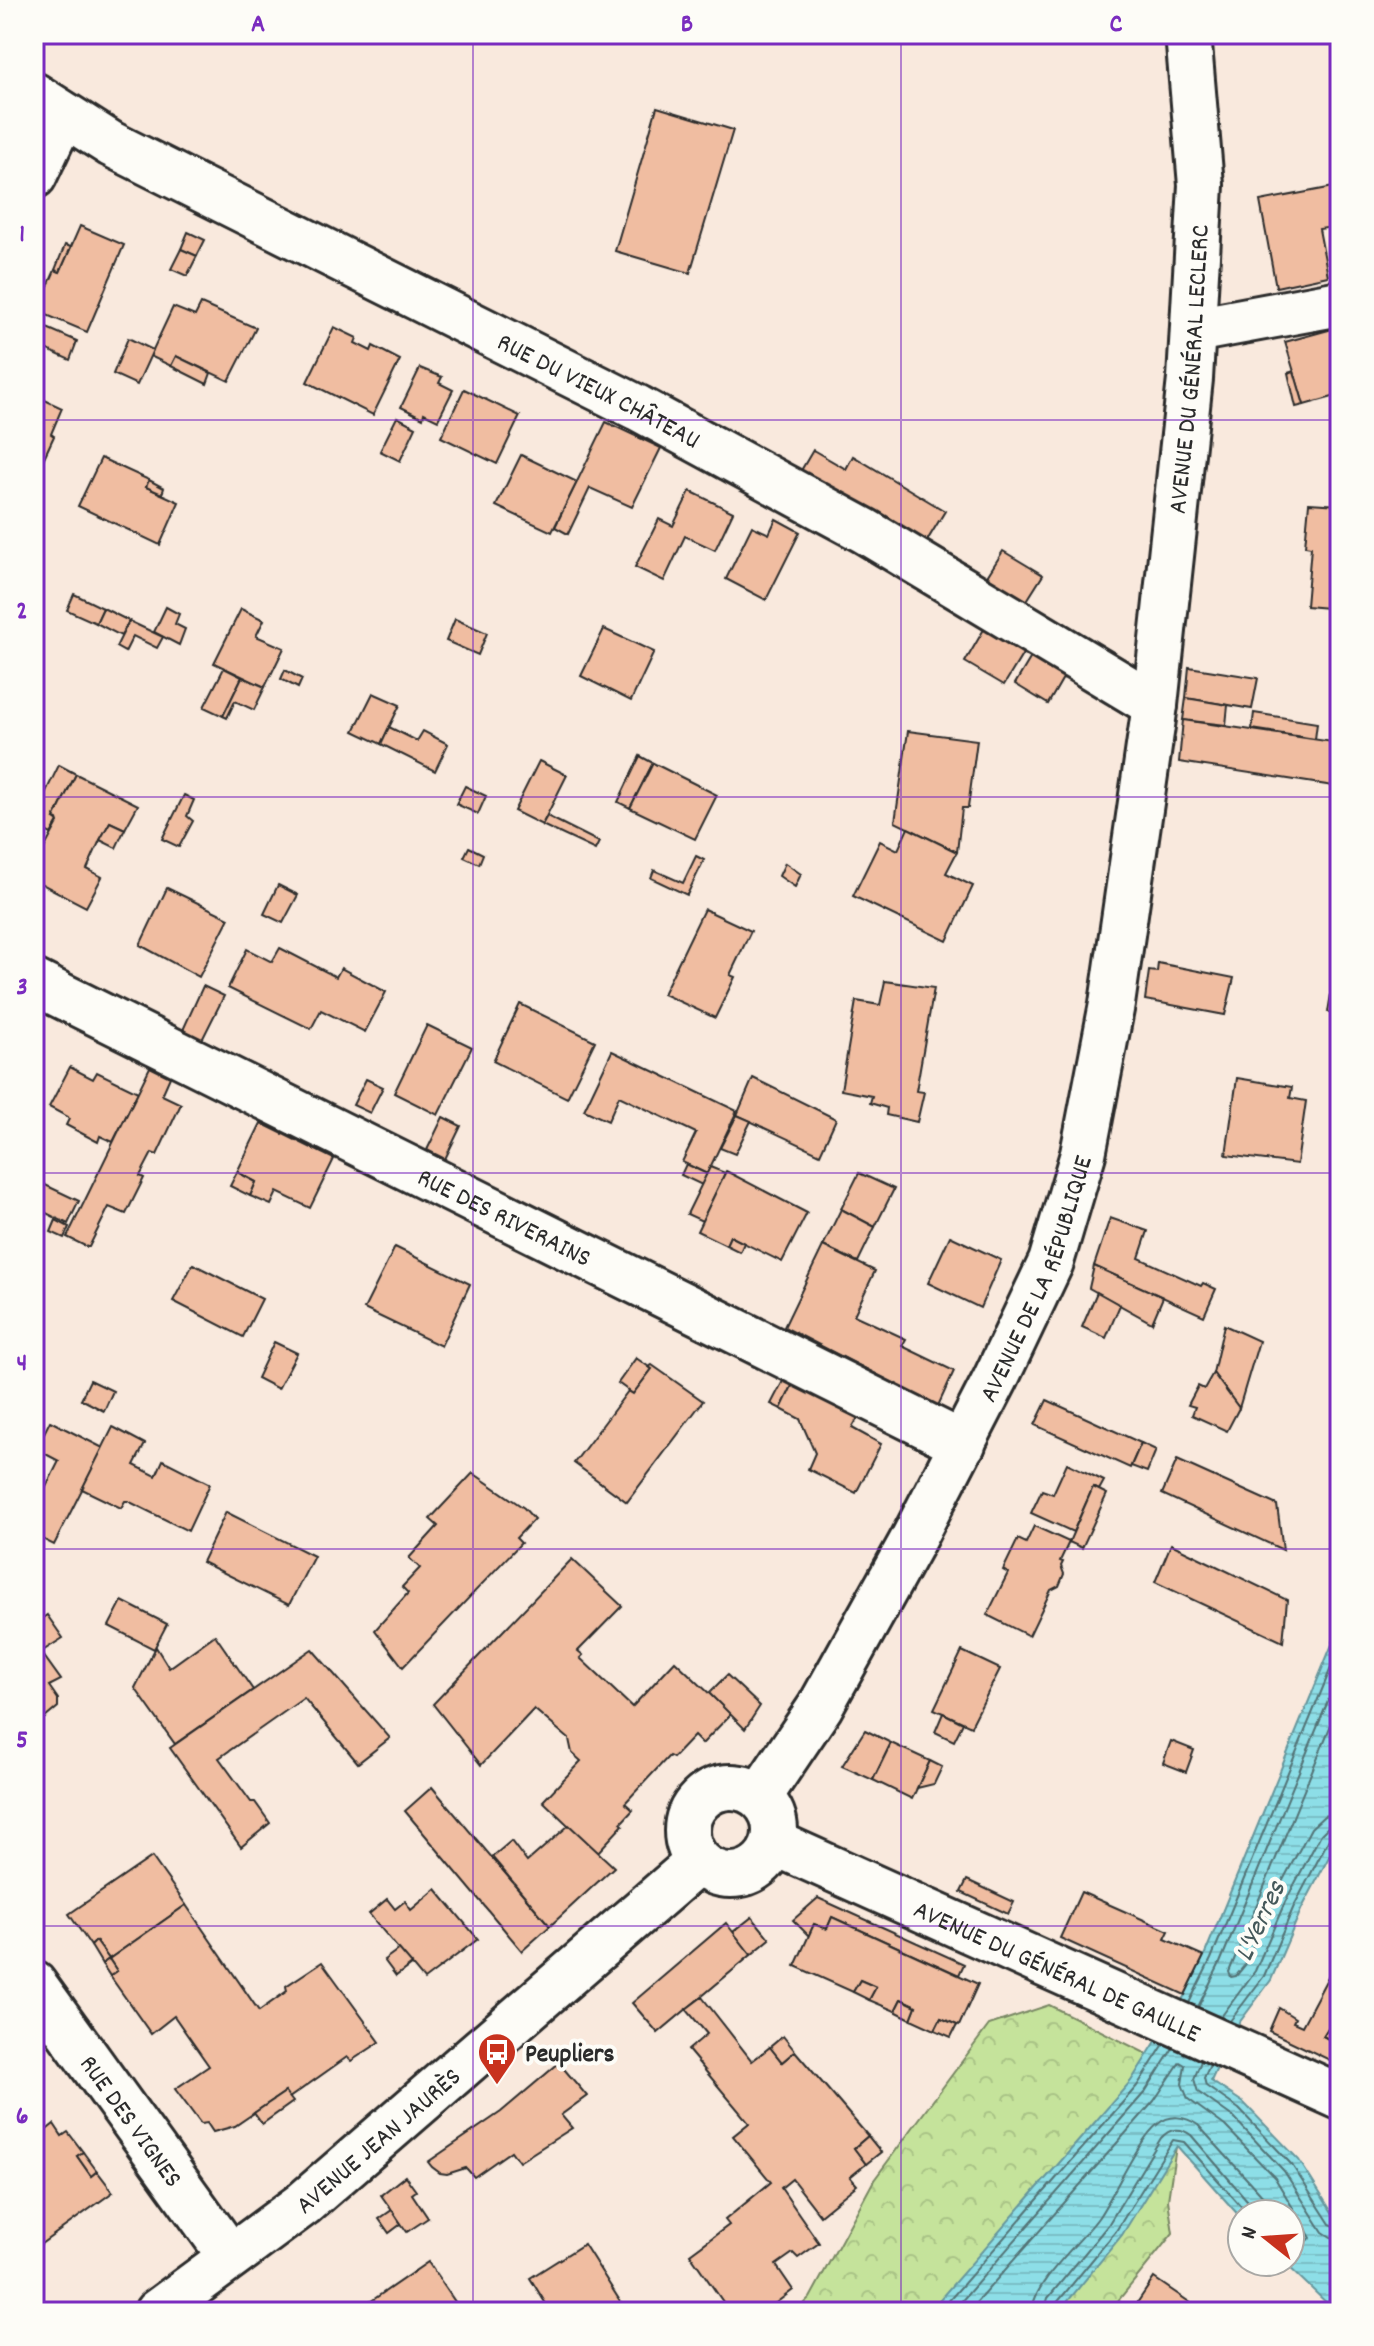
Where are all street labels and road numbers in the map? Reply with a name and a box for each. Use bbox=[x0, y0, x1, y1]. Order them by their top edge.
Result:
street label: AVENUE DU GÉNÉRAL LECLERC bbox=[1161, 223, 1221, 516]
street label: RUE DU VIEUX CHÂTEAU bbox=[490, 325, 706, 460]
street label: AVENUE DE LA RÉPUBLIQUE bbox=[972, 1151, 1104, 1409]
street label: RUE DES RIVERAINS bbox=[410, 1160, 597, 1278]
street label: AVENUE DU GÉNÉRAL DE GAULLE bbox=[907, 1893, 1206, 2054]
street label: RUE DES VIGNES bbox=[69, 2048, 190, 2196]
street label: AVENUE JEAN JAURÈS bbox=[289, 2060, 470, 2224]

